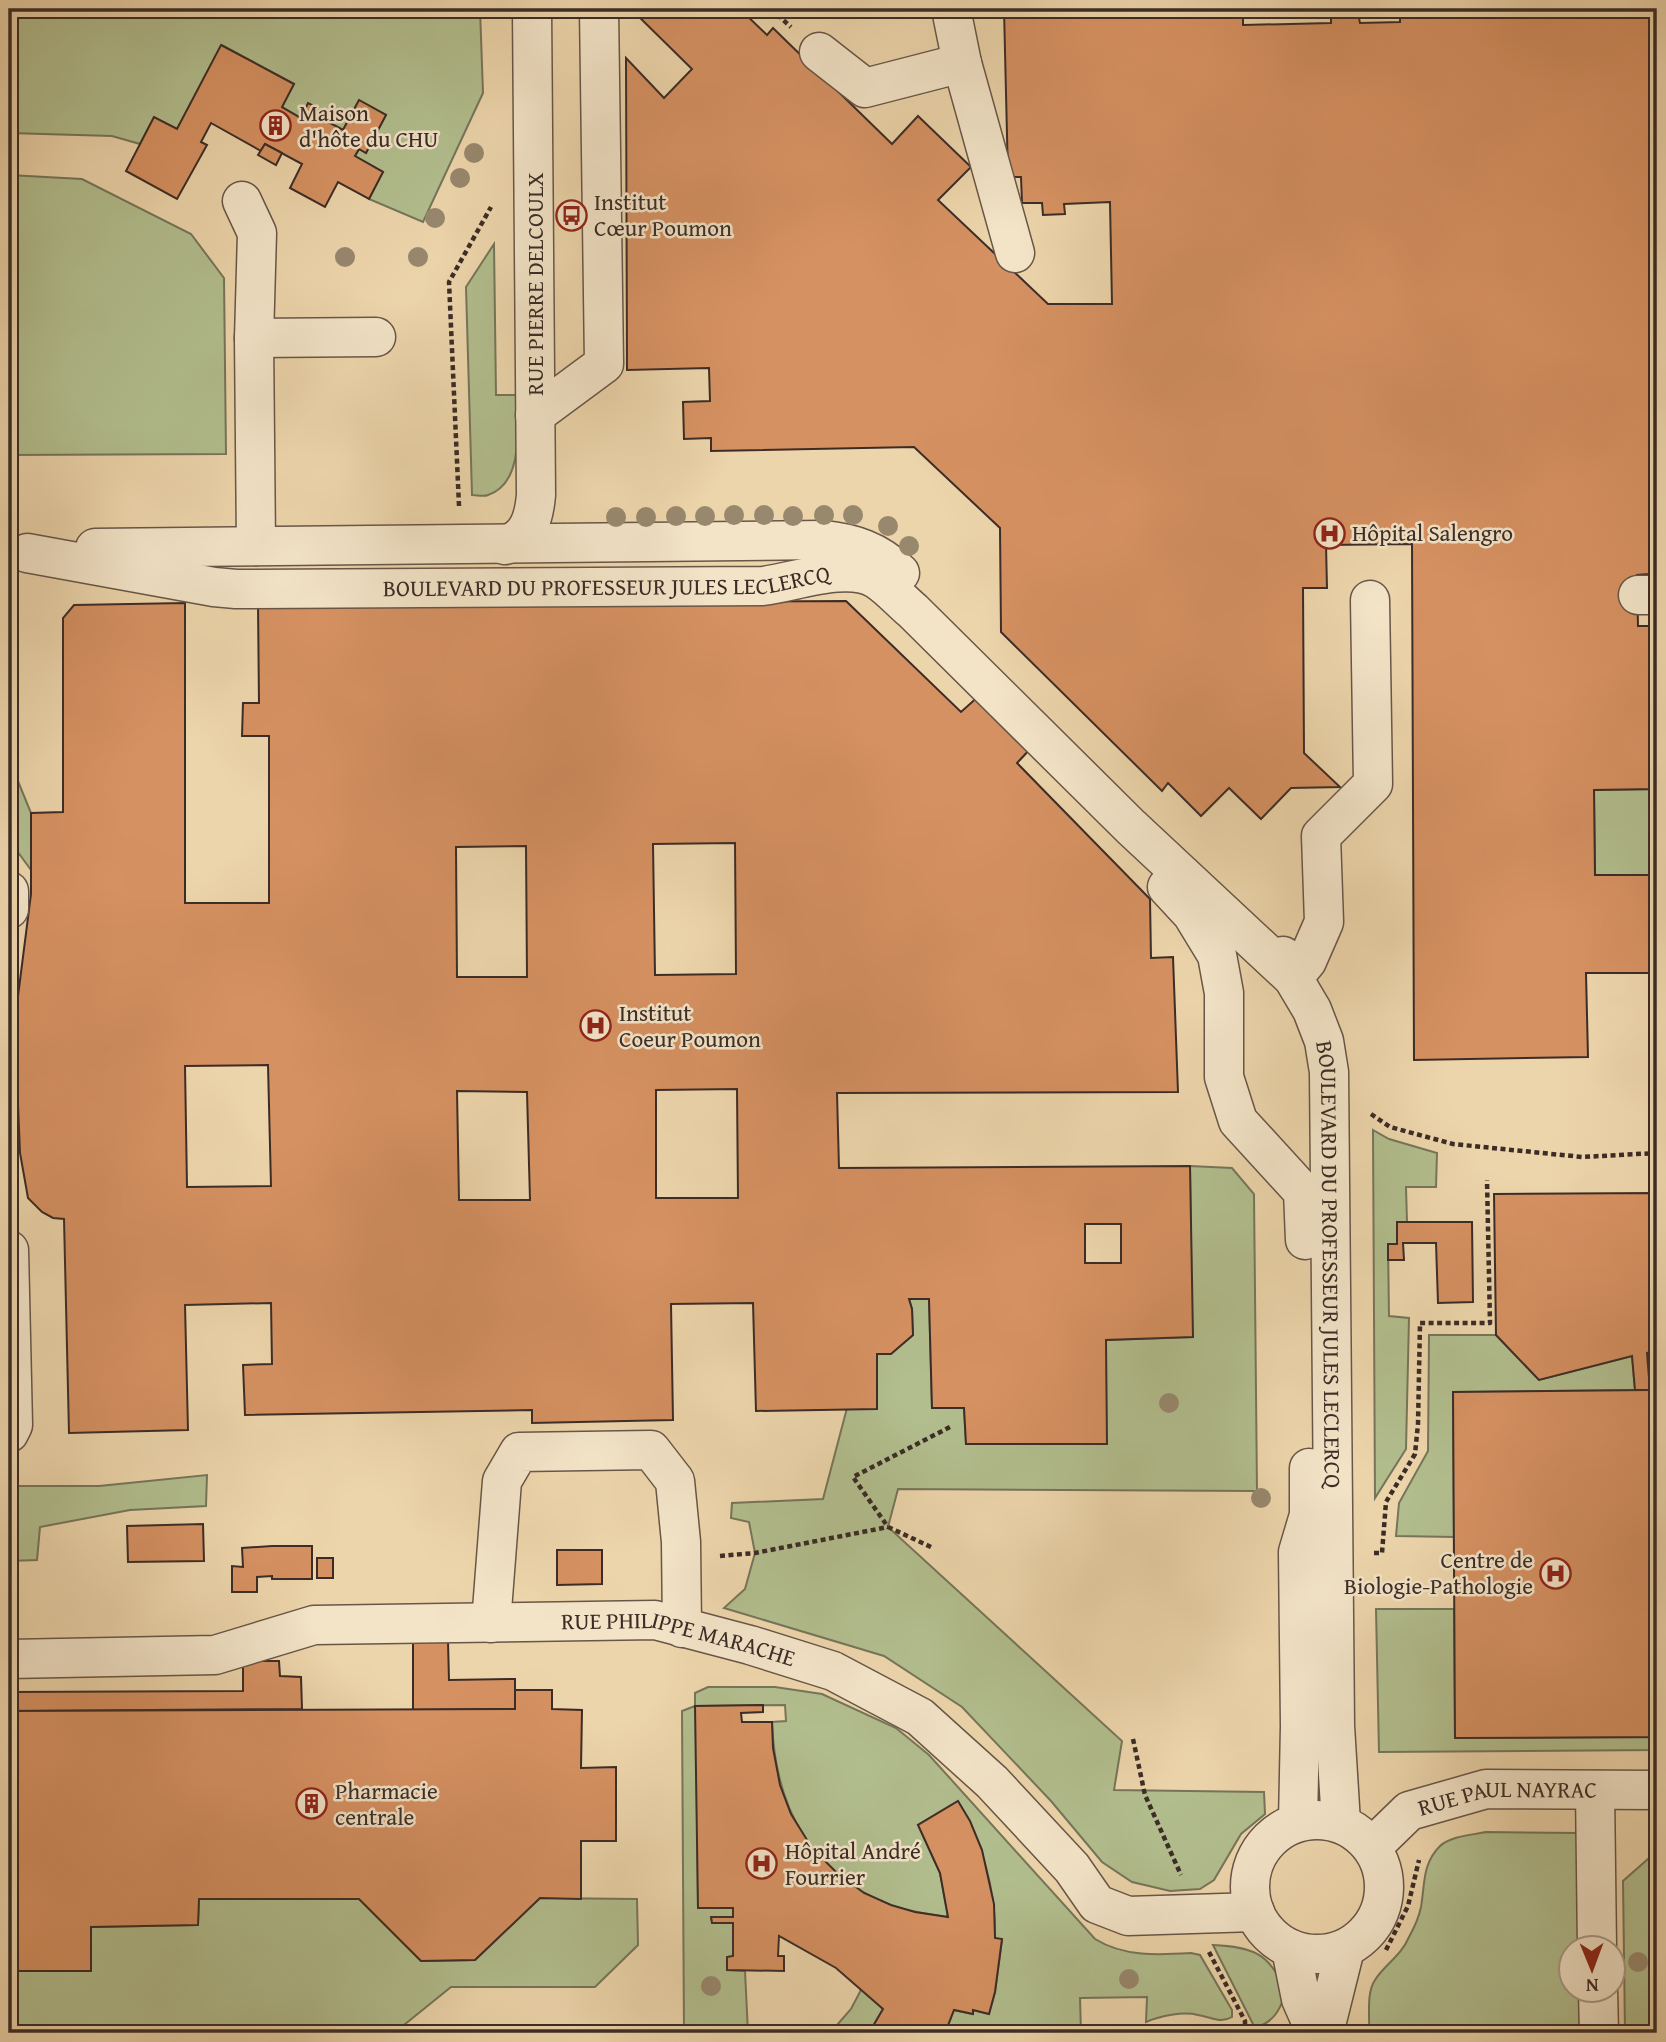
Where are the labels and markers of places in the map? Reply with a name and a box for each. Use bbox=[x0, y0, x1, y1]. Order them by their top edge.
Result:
place label: Maison d'hôte du CHU bbox=[299, 96, 439, 155]
building icon: Maison d'hôte du CHU bbox=[259, 109, 293, 143]
place label: Institut Cœur Poumon bbox=[594, 185, 732, 244]
bus stop icon: Institut Cœur Poumon bbox=[554, 198, 588, 232]
hospital icon: Hôpital Salengro bbox=[1312, 516, 1346, 550]
place label: Hôpital Salengro bbox=[1352, 516, 1513, 549]
place label: Institut Coeur Poumon bbox=[619, 996, 761, 1055]
hospital icon: Institut Coeur Poumon bbox=[579, 1009, 613, 1043]
place label: Centre de Biologie-Pathologie bbox=[1344, 1543, 1533, 1602]
hospital icon: Centre de Biologie-Pathologie bbox=[1539, 1556, 1573, 1590]
place label: Pharmacie centrale bbox=[335, 1774, 438, 1833]
building icon: Pharmacie centrale bbox=[295, 1787, 329, 1821]
place label: Hôpital André Fourrier bbox=[785, 1834, 921, 1893]
hospital icon: Hôpital André Fourrier bbox=[745, 1847, 779, 1881]

